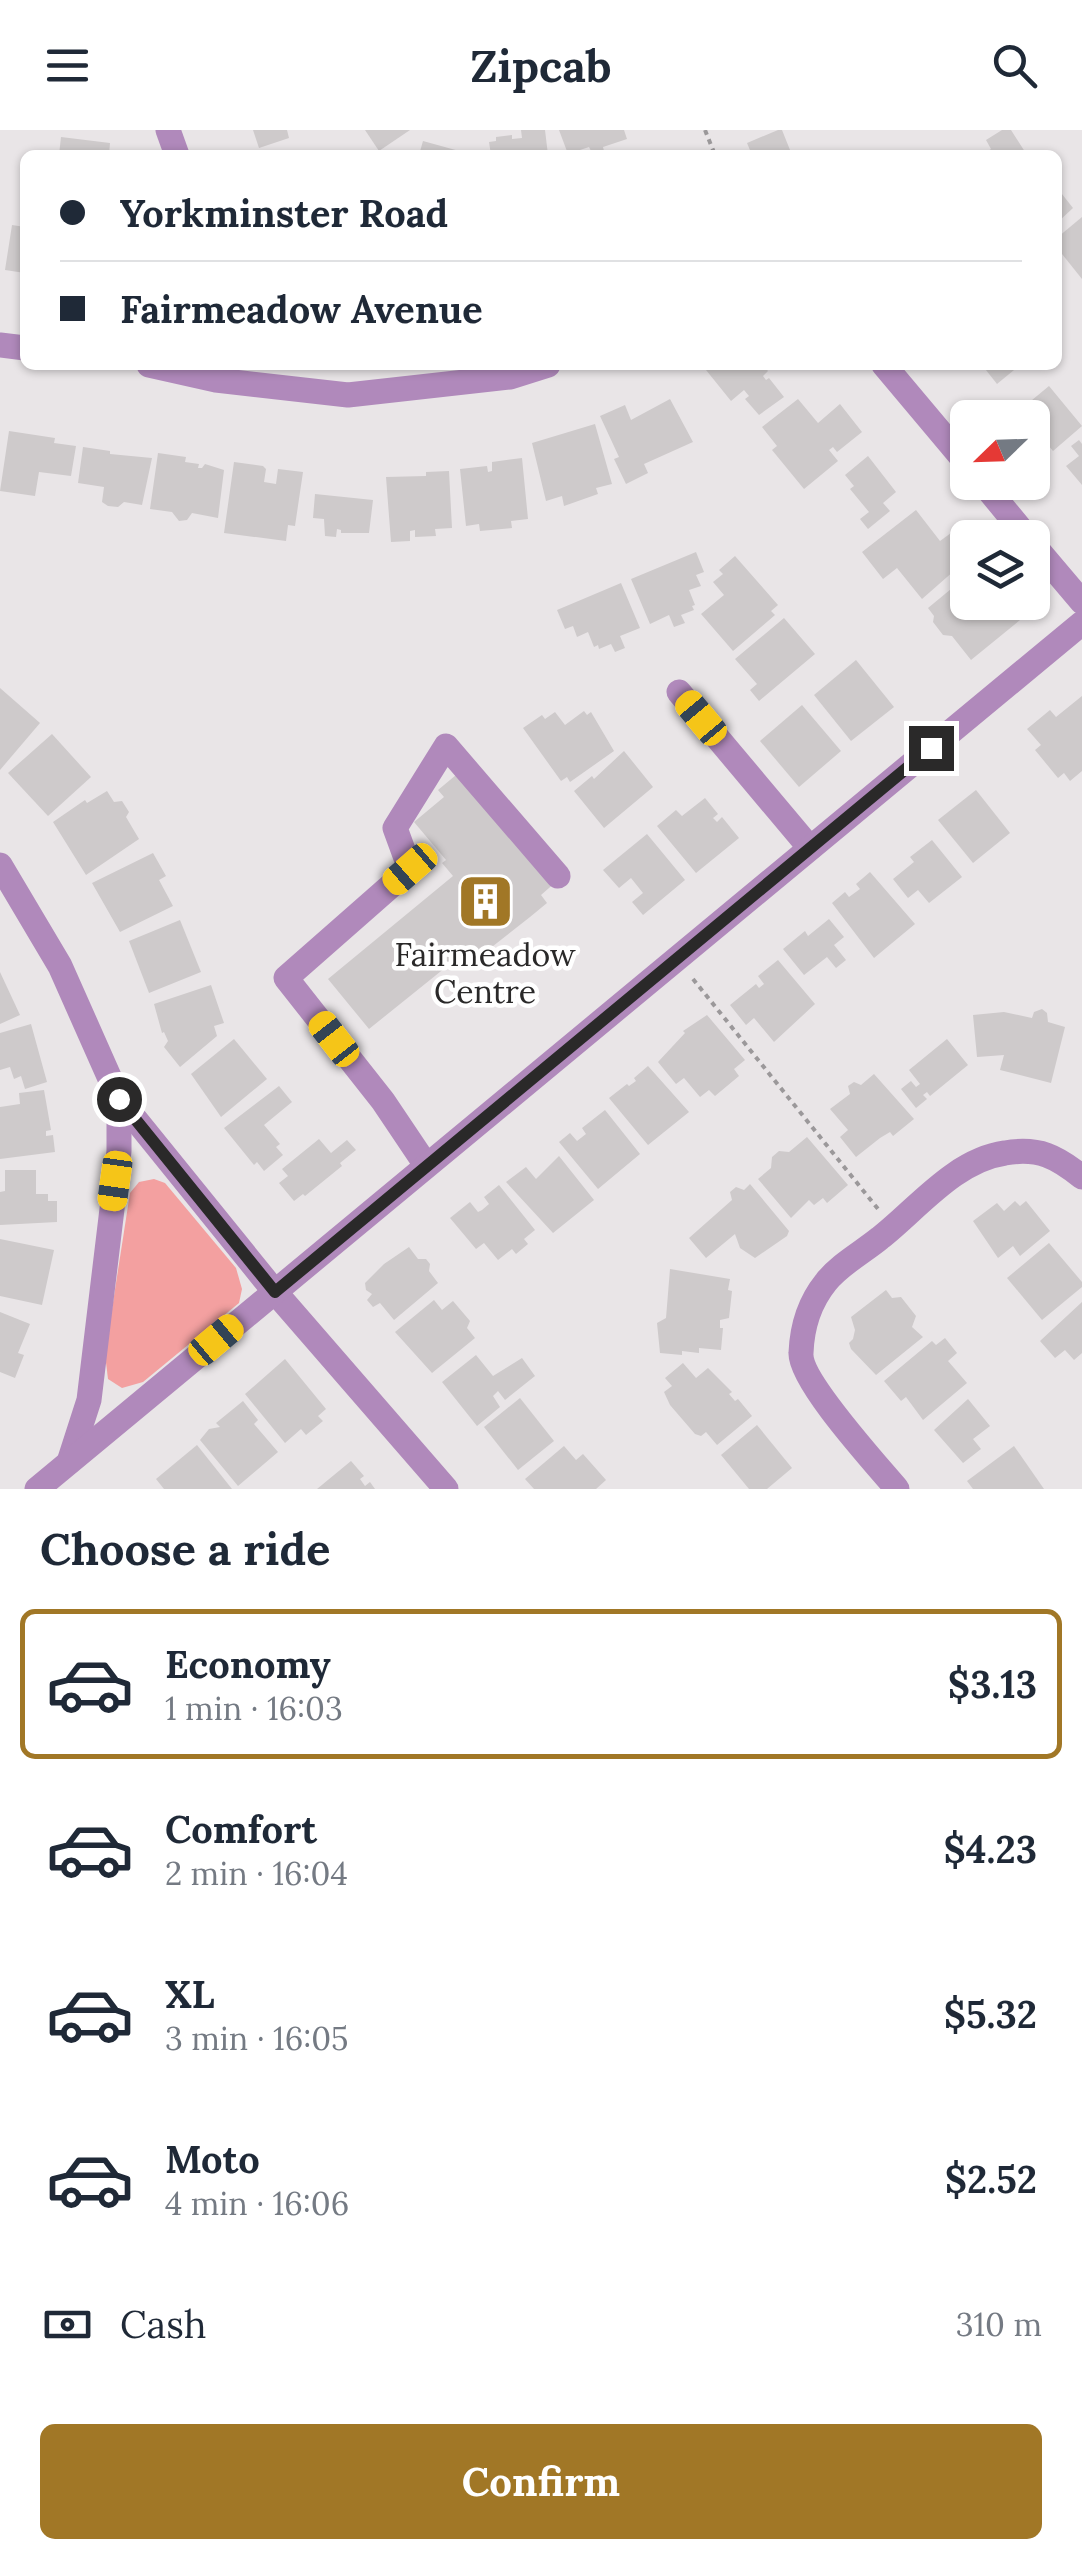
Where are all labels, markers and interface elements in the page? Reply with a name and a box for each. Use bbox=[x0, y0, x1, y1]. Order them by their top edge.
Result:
text: Zipcab bbox=[470, 37, 612, 94]
icon: menu bbox=[40, 38, 95, 93]
icon: search bbox=[987, 38, 1042, 93]
text: Yorkminster Road bbox=[120, 189, 448, 237]
text: Fairmeadow Avenue bbox=[120, 285, 483, 333]
north arrow bbox=[950, 400, 1050, 500]
map controls bbox=[950, 400, 1050, 620]
button: layers bbox=[950, 520, 1050, 620]
car bbox=[670, 685, 732, 751]
route end bbox=[909, 726, 954, 771]
car bbox=[378, 838, 442, 900]
building icon: Fairmeadow Centre bbox=[455, 871, 515, 931]
place label: Fairmeadow Centre bbox=[394, 934, 576, 1012]
car bbox=[304, 1006, 364, 1072]
route start bbox=[97, 1077, 142, 1122]
car bbox=[96, 1149, 134, 1213]
car bbox=[183, 1309, 249, 1371]
text: Choose a ride bbox=[40, 1520, 330, 1577]
icon: car bbox=[45, 1639, 135, 1729]
text: Economy bbox=[165, 1640, 331, 1688]
text: $3.13 bbox=[948, 1660, 1037, 1708]
text: 1 min · 16:03 bbox=[165, 1688, 343, 1729]
icon: car bbox=[45, 1804, 135, 1894]
text: Comfort bbox=[165, 1805, 317, 1853]
text: $4.23 bbox=[943, 1825, 1037, 1873]
text: 2 min · 16:04 bbox=[165, 1853, 348, 1894]
icon: car bbox=[45, 1969, 135, 2059]
text: XL bbox=[165, 1970, 215, 2018]
text: $5.32 bbox=[944, 1990, 1037, 2038]
text: 3 min · 16:05 bbox=[165, 2018, 349, 2059]
icon: car bbox=[45, 2134, 135, 2224]
text: Moto bbox=[165, 2135, 260, 2183]
text: $2.52 bbox=[945, 2155, 1037, 2203]
text: 4 min · 16:06 bbox=[165, 2183, 349, 2224]
icon: cash bbox=[40, 2297, 95, 2352]
text: Cash bbox=[120, 2300, 207, 2348]
text: 310 m bbox=[956, 2304, 1042, 2345]
button: Confirm bbox=[40, 2424, 1042, 2539]

